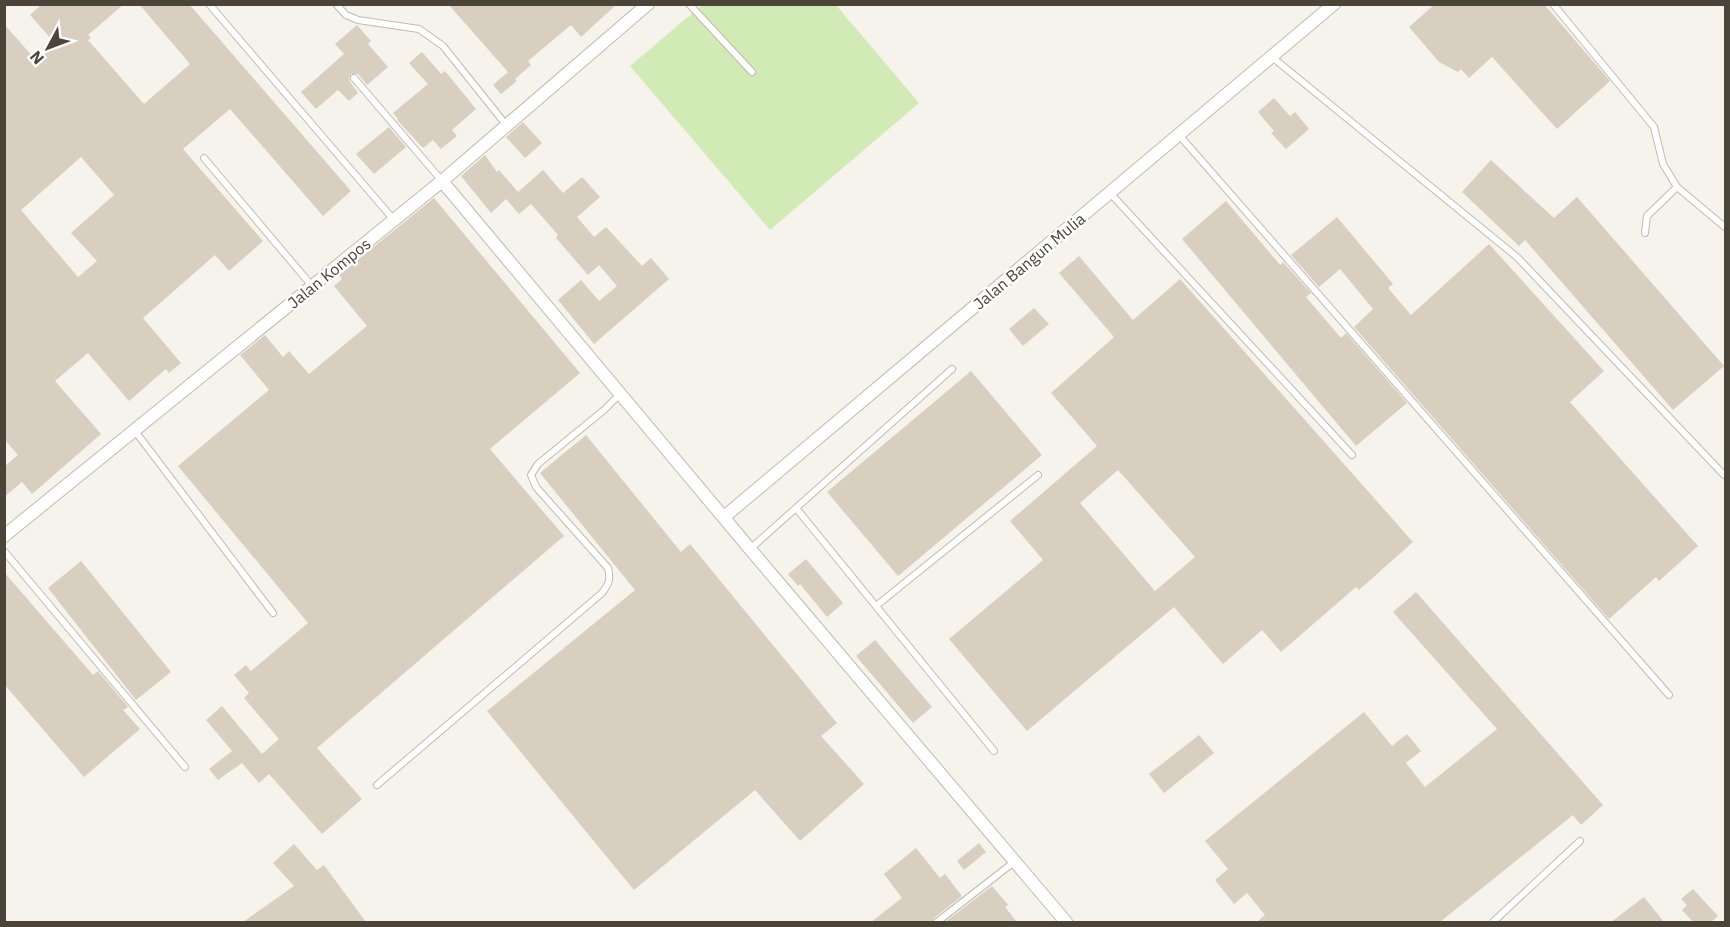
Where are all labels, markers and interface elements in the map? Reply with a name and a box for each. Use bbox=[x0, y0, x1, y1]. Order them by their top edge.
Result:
north arrow bbox=[18, 18, 78, 78]
text: N bbox=[25, 47, 48, 69]
street label: Jalan Bangun Mulia bbox=[969, 208, 1089, 314]
street label: Jalan Kompos bbox=[283, 233, 375, 313]

